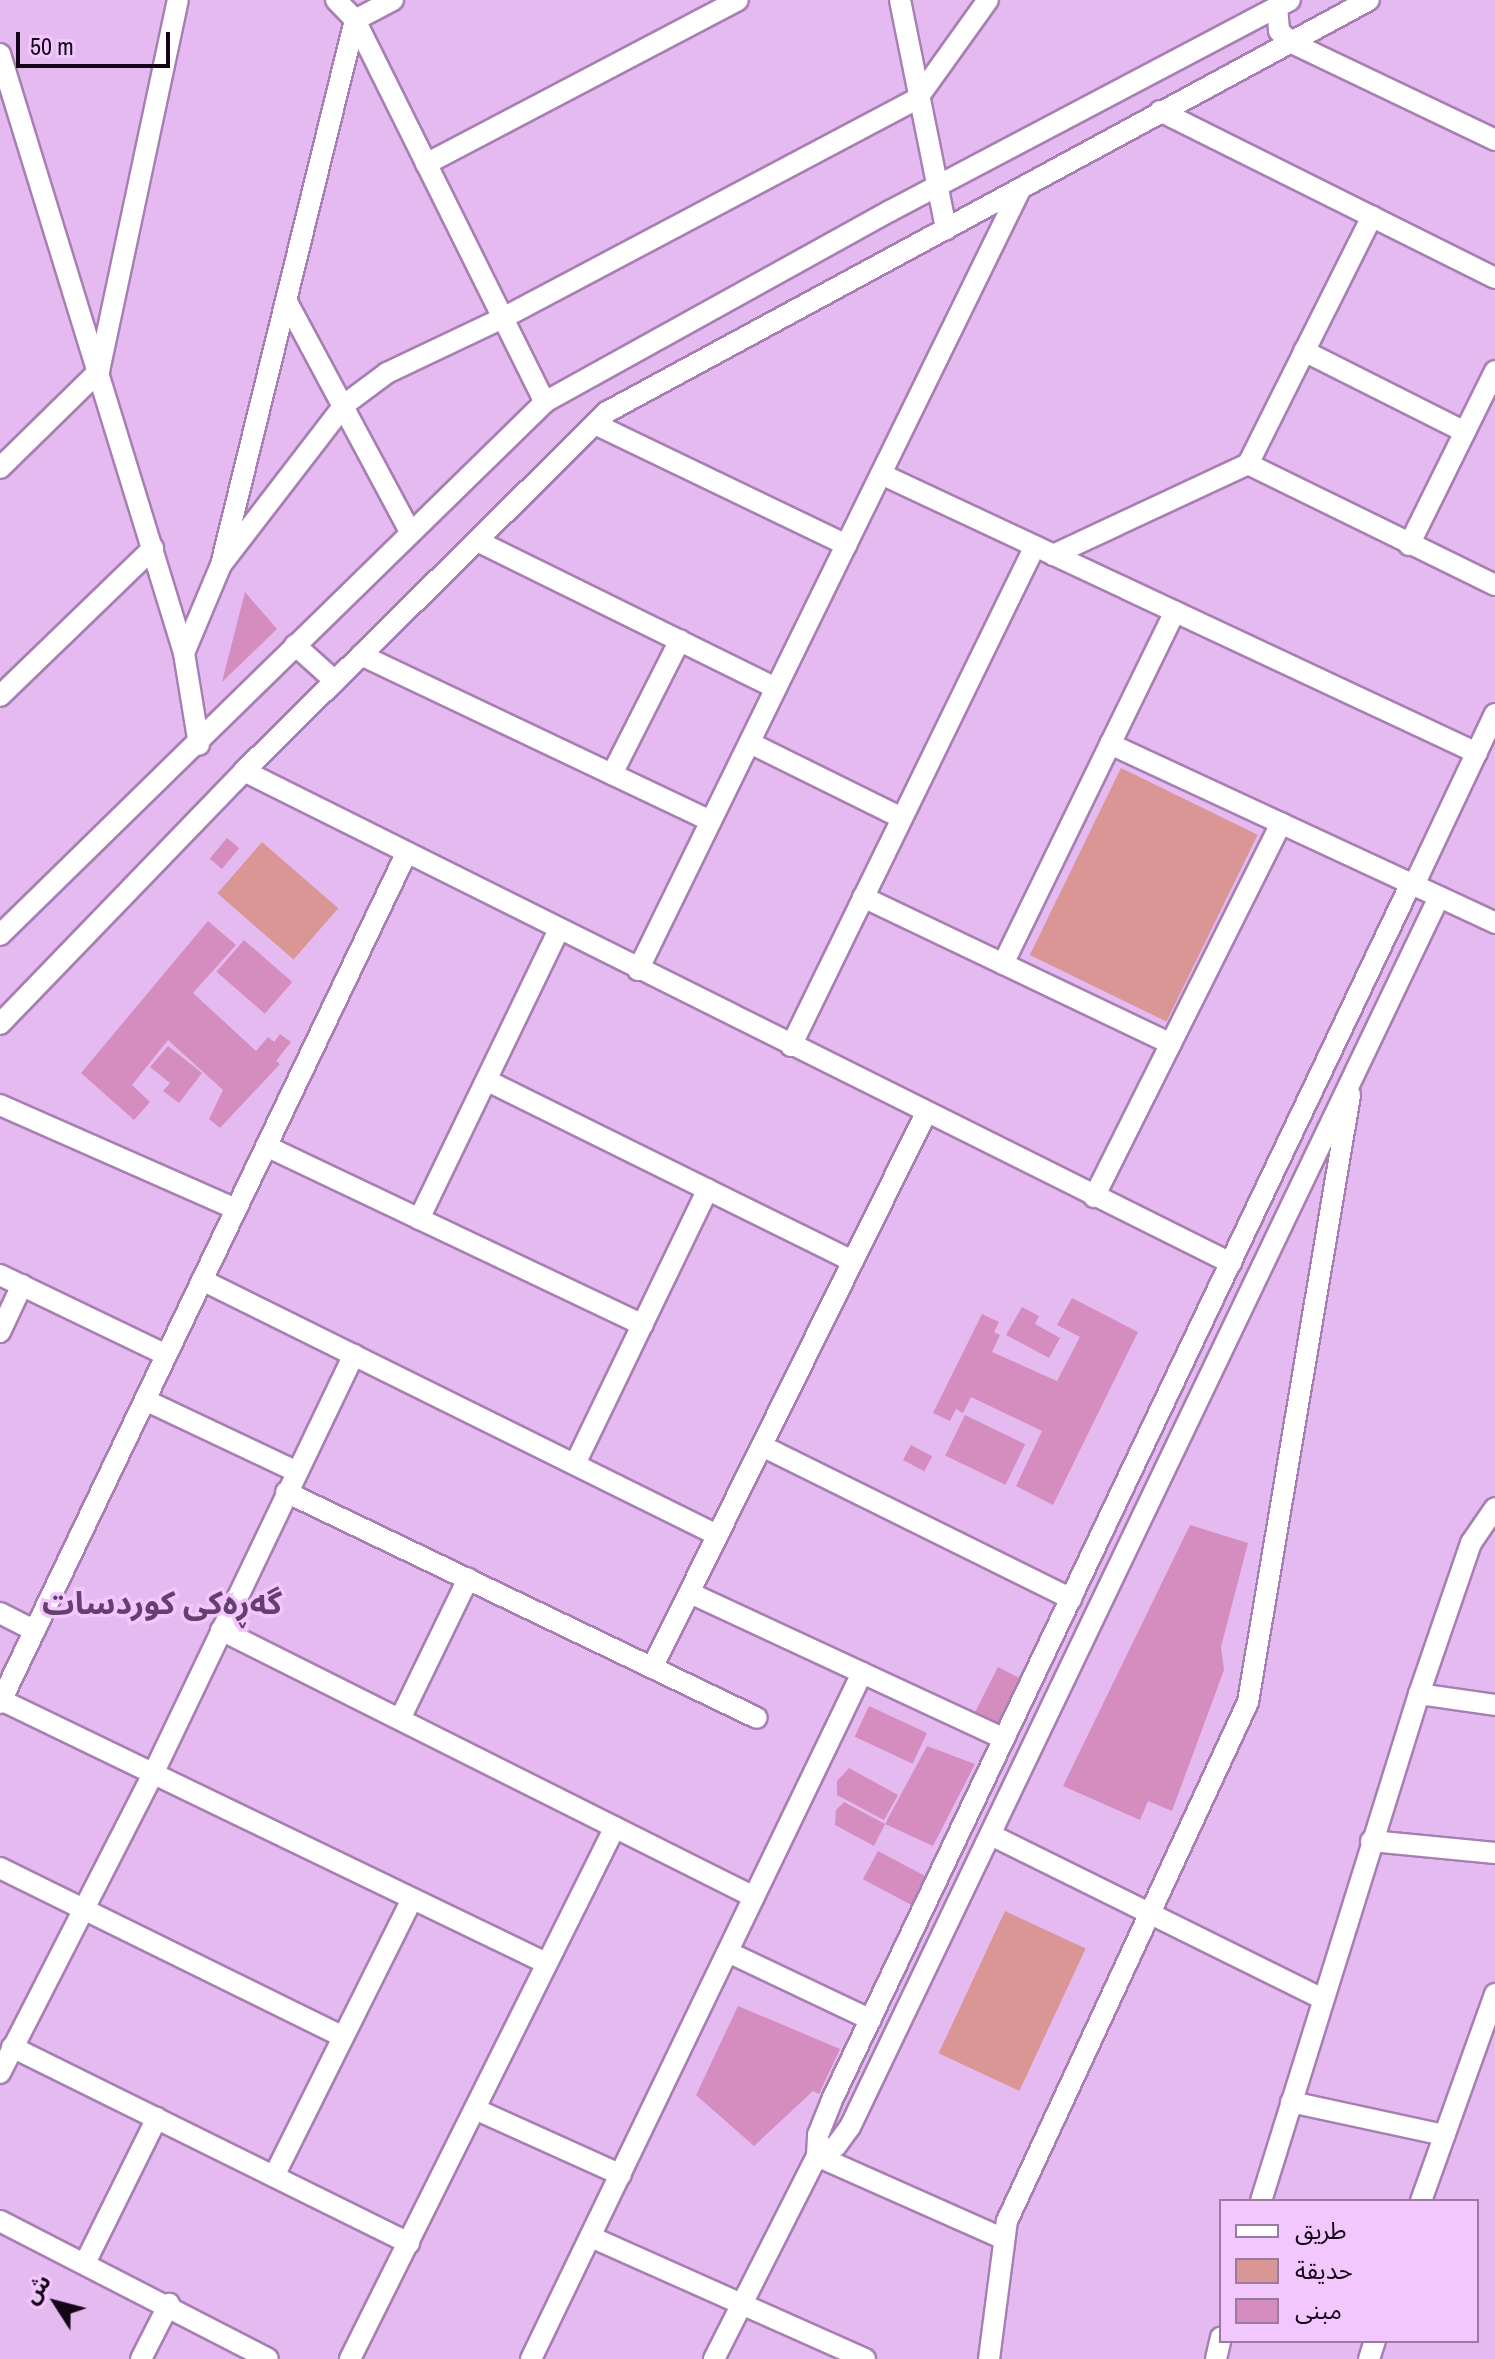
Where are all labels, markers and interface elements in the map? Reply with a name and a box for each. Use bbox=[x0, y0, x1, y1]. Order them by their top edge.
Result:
scale bar bbox=[20, 16, 174, 66]
text: 50 m bbox=[30, 30, 74, 62]
district label: گەڕەکی کوردسات bbox=[42, 1584, 282, 1622]
legend bbox=[1219, 2199, 1479, 2343]
text: طريق bbox=[1295, 2214, 1347, 2246]
text: حديقة bbox=[1295, 2254, 1353, 2286]
north arrow bbox=[16, 2263, 96, 2343]
text: ش bbox=[16, 2268, 58, 2310]
text: مبنى bbox=[1295, 2294, 1342, 2326]

